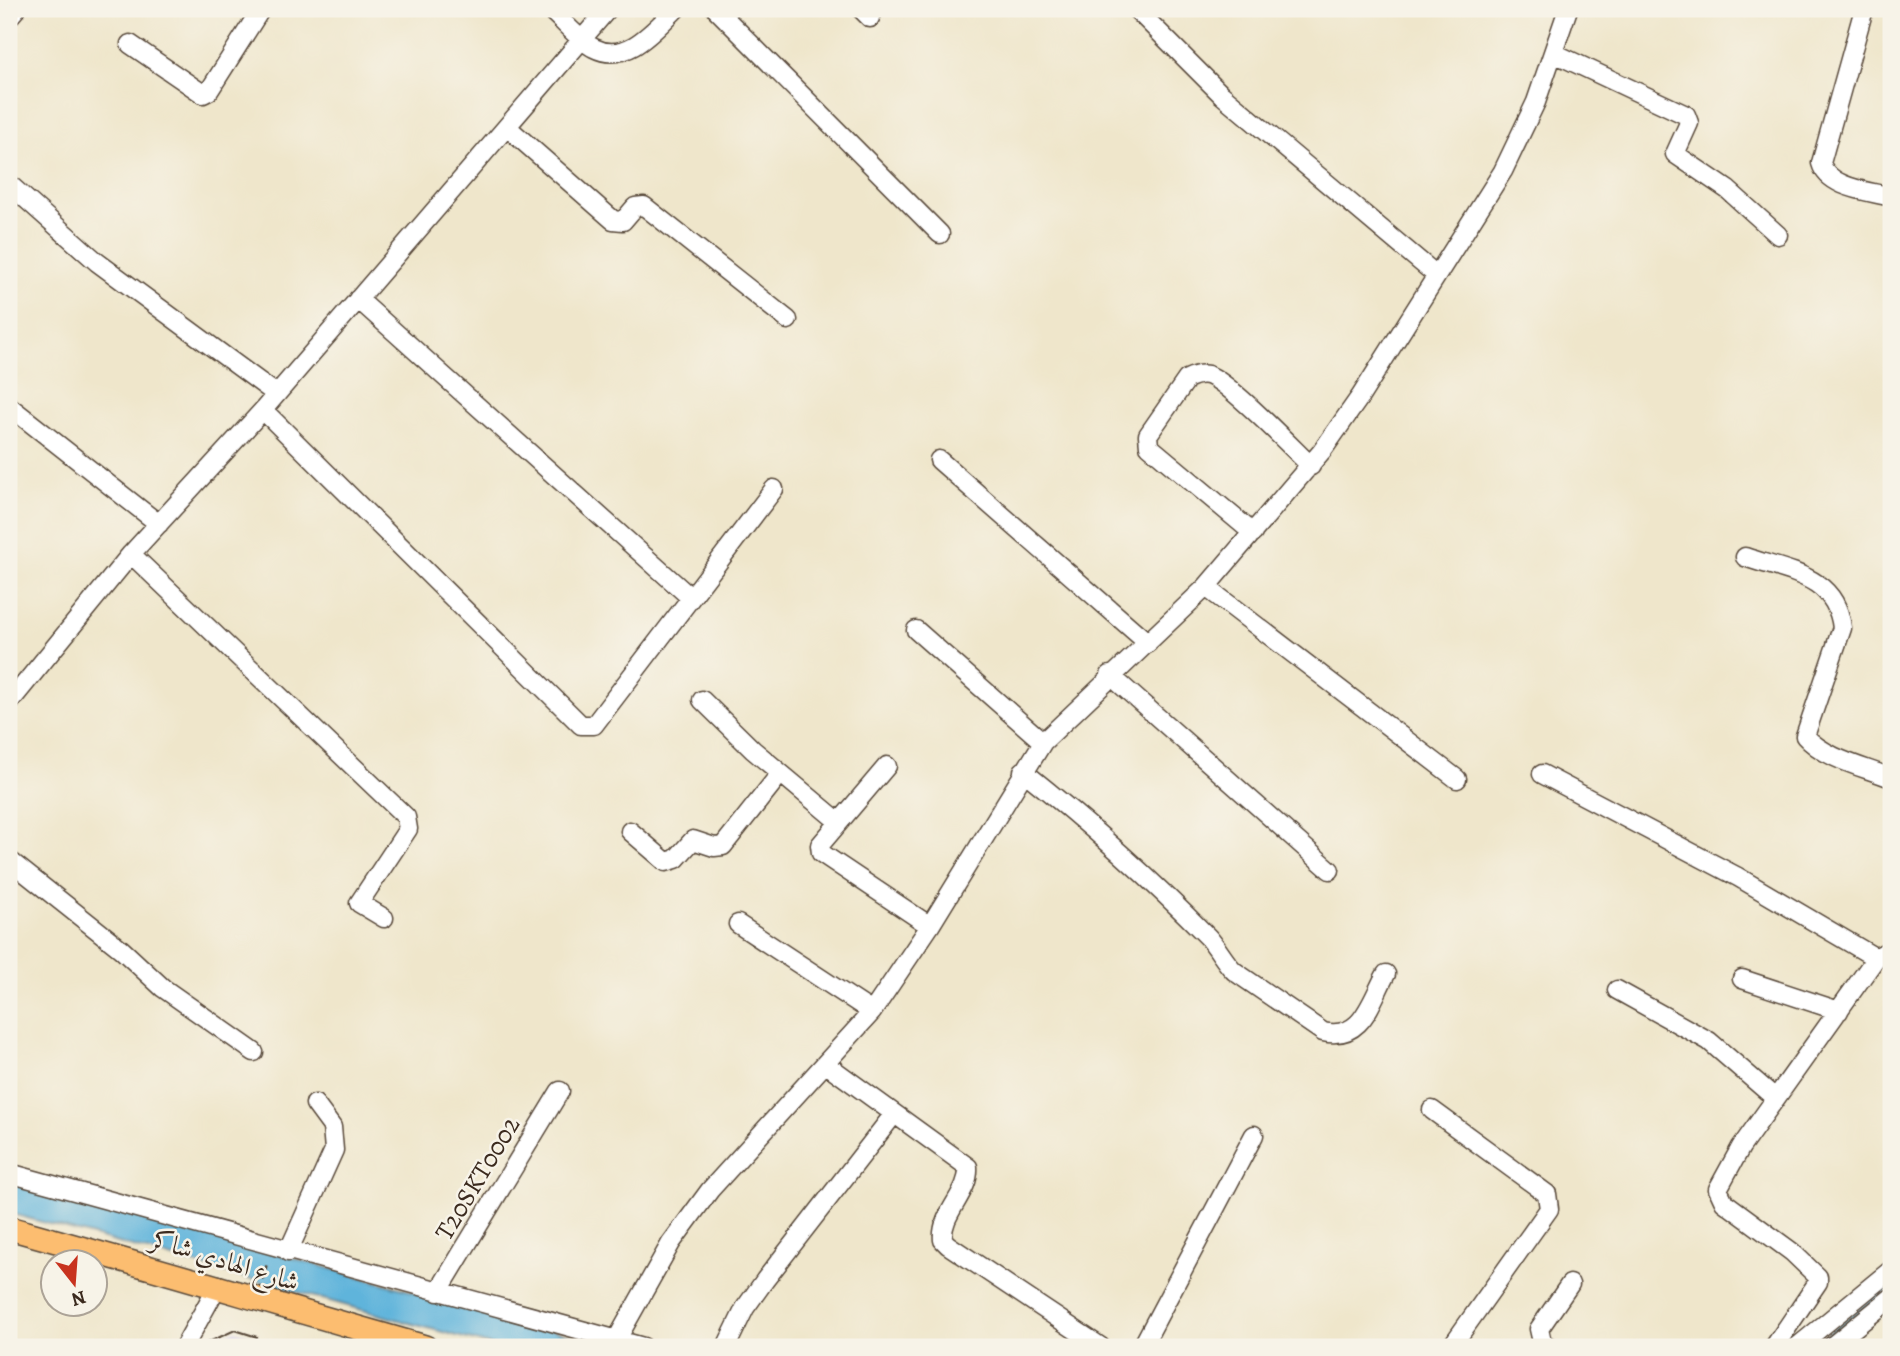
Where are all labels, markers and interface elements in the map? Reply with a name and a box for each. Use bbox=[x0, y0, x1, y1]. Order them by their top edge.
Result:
street label: T20SKT0002 bbox=[427, 1110, 528, 1247]
street label: شارع الهادي شاكر bbox=[142, 1220, 303, 1303]
north arrow bbox=[38, 1248, 108, 1318]
text: N bbox=[68, 1284, 89, 1313]

